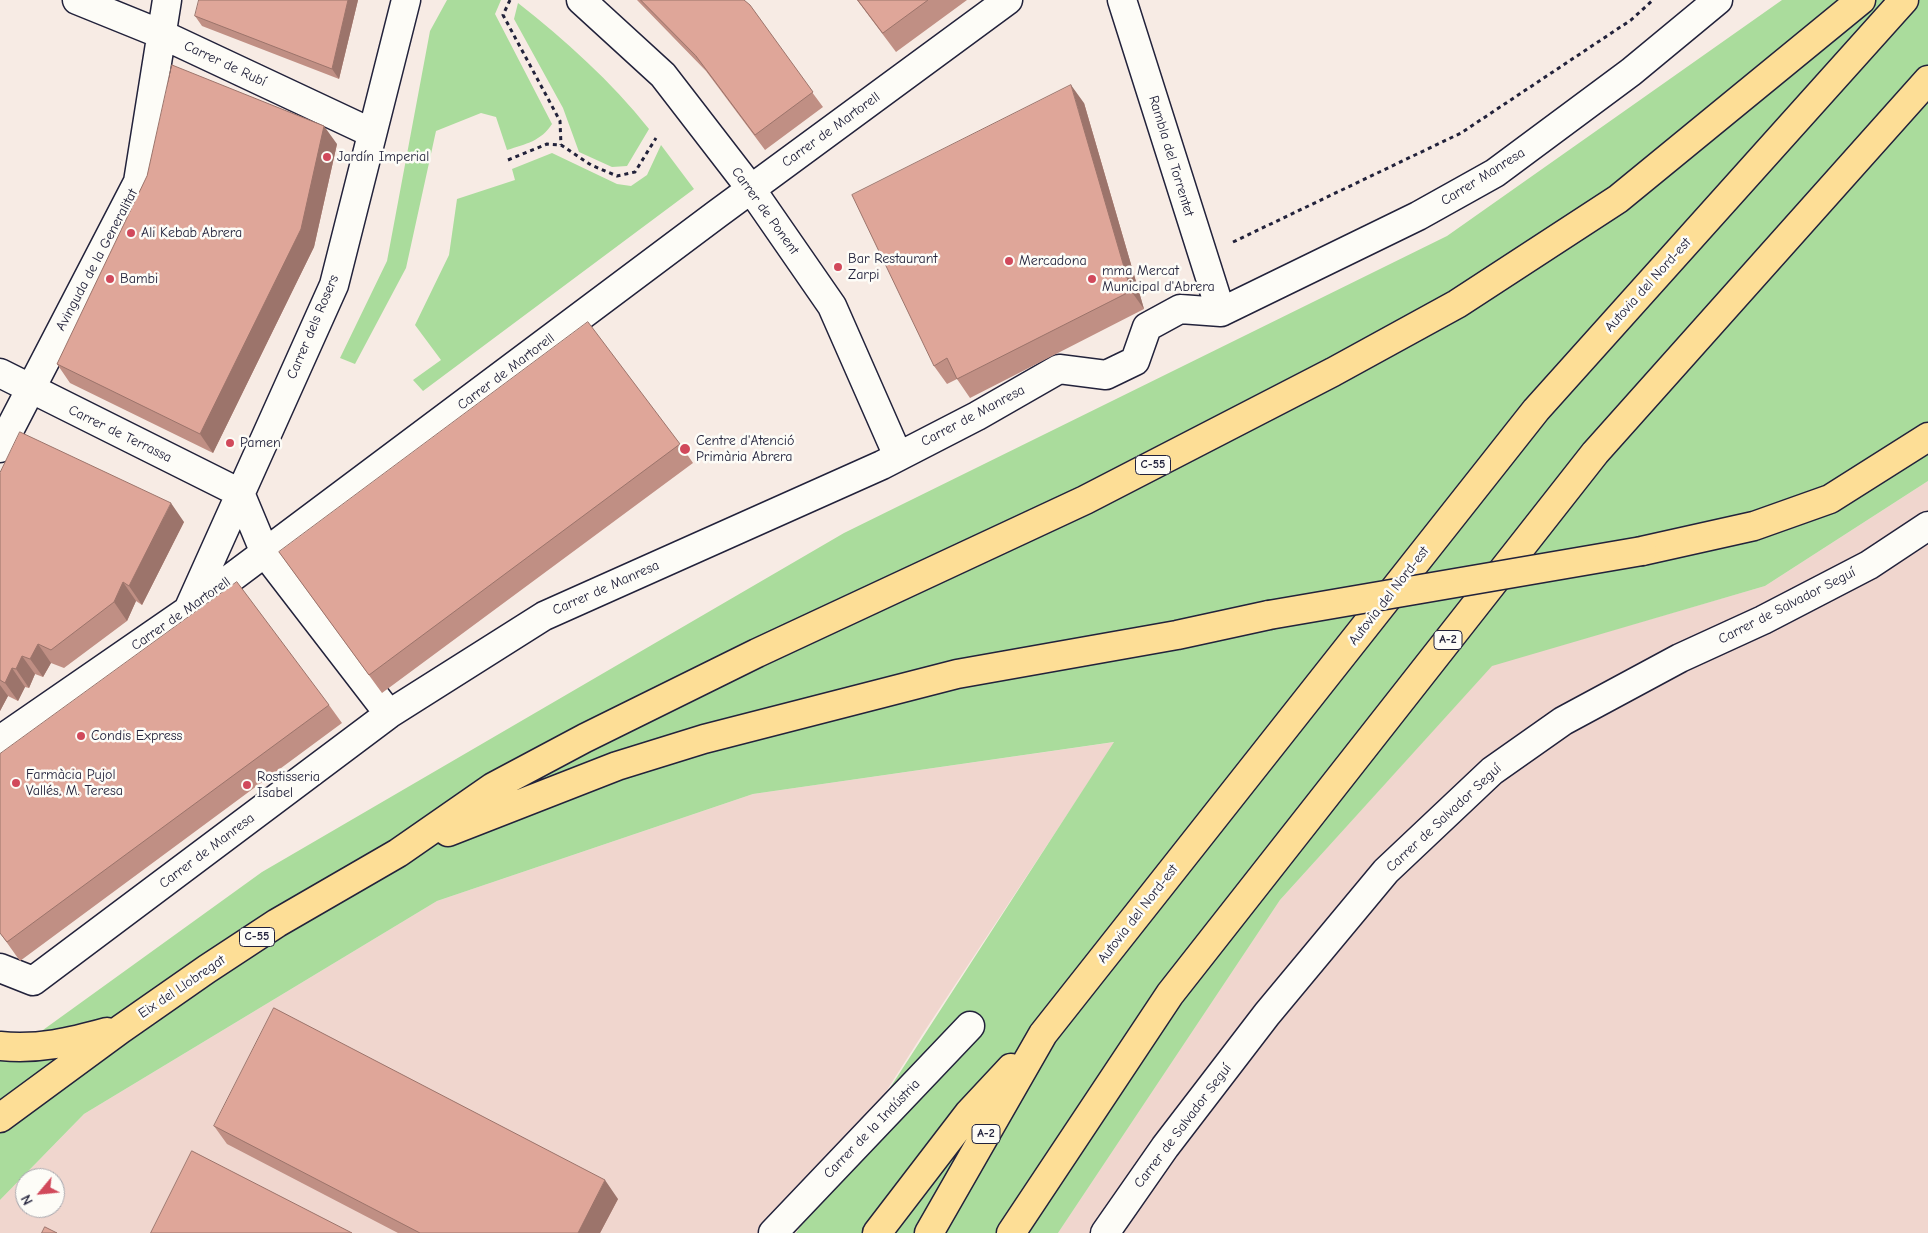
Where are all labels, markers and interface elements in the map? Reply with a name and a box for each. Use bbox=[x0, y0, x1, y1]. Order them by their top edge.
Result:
street label: Carrer de Rubí bbox=[181, 38, 269, 90]
street label: Carrer de Martorell bbox=[779, 89, 883, 171]
street label: Rambla del Torrentet bbox=[1145, 94, 1197, 218]
street label: Carrer Manresa bbox=[1438, 144, 1528, 210]
place label: Jardín Imperial bbox=[337, 149, 429, 165]
marker: Jardín Imperial bbox=[321, 151, 333, 163]
street label: Carrer de Ponent bbox=[728, 164, 802, 258]
street label: Avinguda de la Generalitat bbox=[52, 186, 142, 334]
place label: Ali Kebab Abrera bbox=[141, 225, 242, 241]
marker: Ali Kebab Abrera bbox=[125, 227, 137, 239]
street label: Autovia del Nord-est bbox=[1601, 234, 1695, 336]
place label: Bar Restaurant Zarpi bbox=[848, 251, 937, 284]
place label: Mercadona bbox=[1019, 253, 1087, 269]
marker: Mercadona bbox=[1003, 255, 1015, 267]
marker: Bar Restaurant Zarpi bbox=[832, 261, 844, 273]
place label: mma Mercat Municipal d'Abrera bbox=[1102, 263, 1215, 296]
place label: Bambi bbox=[120, 271, 158, 287]
street label: Carrer dels Rosers bbox=[283, 272, 343, 382]
marker: Bambi bbox=[104, 273, 116, 285]
marker: mma Mercat Municipal d'Abrera bbox=[1086, 273, 1098, 285]
street label: Carrer de Martorell bbox=[454, 330, 558, 414]
street label: Carrer de Manresa bbox=[918, 382, 1028, 450]
street label: Carrer de Terrassa bbox=[65, 402, 175, 466]
place label: Centre d'Atenció Primària Abrera bbox=[696, 433, 794, 466]
place label: Pamen bbox=[240, 435, 281, 451]
marker: Pamen bbox=[224, 437, 236, 449]
marker: Centre d'Atenció Primària Abrera bbox=[678, 442, 692, 456]
road number: C-55 bbox=[1136, 456, 1170, 474]
street label: Autovia del Nord-est bbox=[1345, 543, 1433, 649]
street label: Carrer de Manresa bbox=[550, 557, 662, 619]
street label: Carrer de Salvador Seguí bbox=[1716, 564, 1858, 648]
street label: Carrer de Martorell bbox=[128, 574, 234, 654]
road number: A-2 bbox=[1434, 630, 1462, 650]
place label: Condis Express bbox=[91, 728, 182, 744]
marker: Condis Express bbox=[75, 730, 87, 742]
street label: Carrer de Salvador Seguí bbox=[1383, 760, 1505, 876]
place label: Farmàcia Pujol Vallés, M. Teresa bbox=[26, 767, 123, 800]
place label: Rostisseria Isabel bbox=[257, 769, 320, 802]
marker: Farmàcia Pujol Vallés, M. Teresa bbox=[10, 777, 22, 789]
marker: Rostisseria Isabel bbox=[241, 779, 253, 791]
street label: Carrer de Manresa bbox=[156, 810, 258, 892]
street label: Autovia del Nord-est bbox=[1094, 861, 1182, 967]
road number: C-55 bbox=[240, 928, 274, 946]
street label: Eix del Llobregat bbox=[135, 952, 229, 1022]
street label: Carrer de Salvador Seguí bbox=[1131, 1060, 1235, 1192]
street label: Carrer de la Indústria bbox=[820, 1076, 924, 1182]
road number: A-2 bbox=[972, 1124, 1000, 1144]
north arrow bbox=[15, 1168, 65, 1218]
text: N bbox=[18, 1192, 37, 1208]

